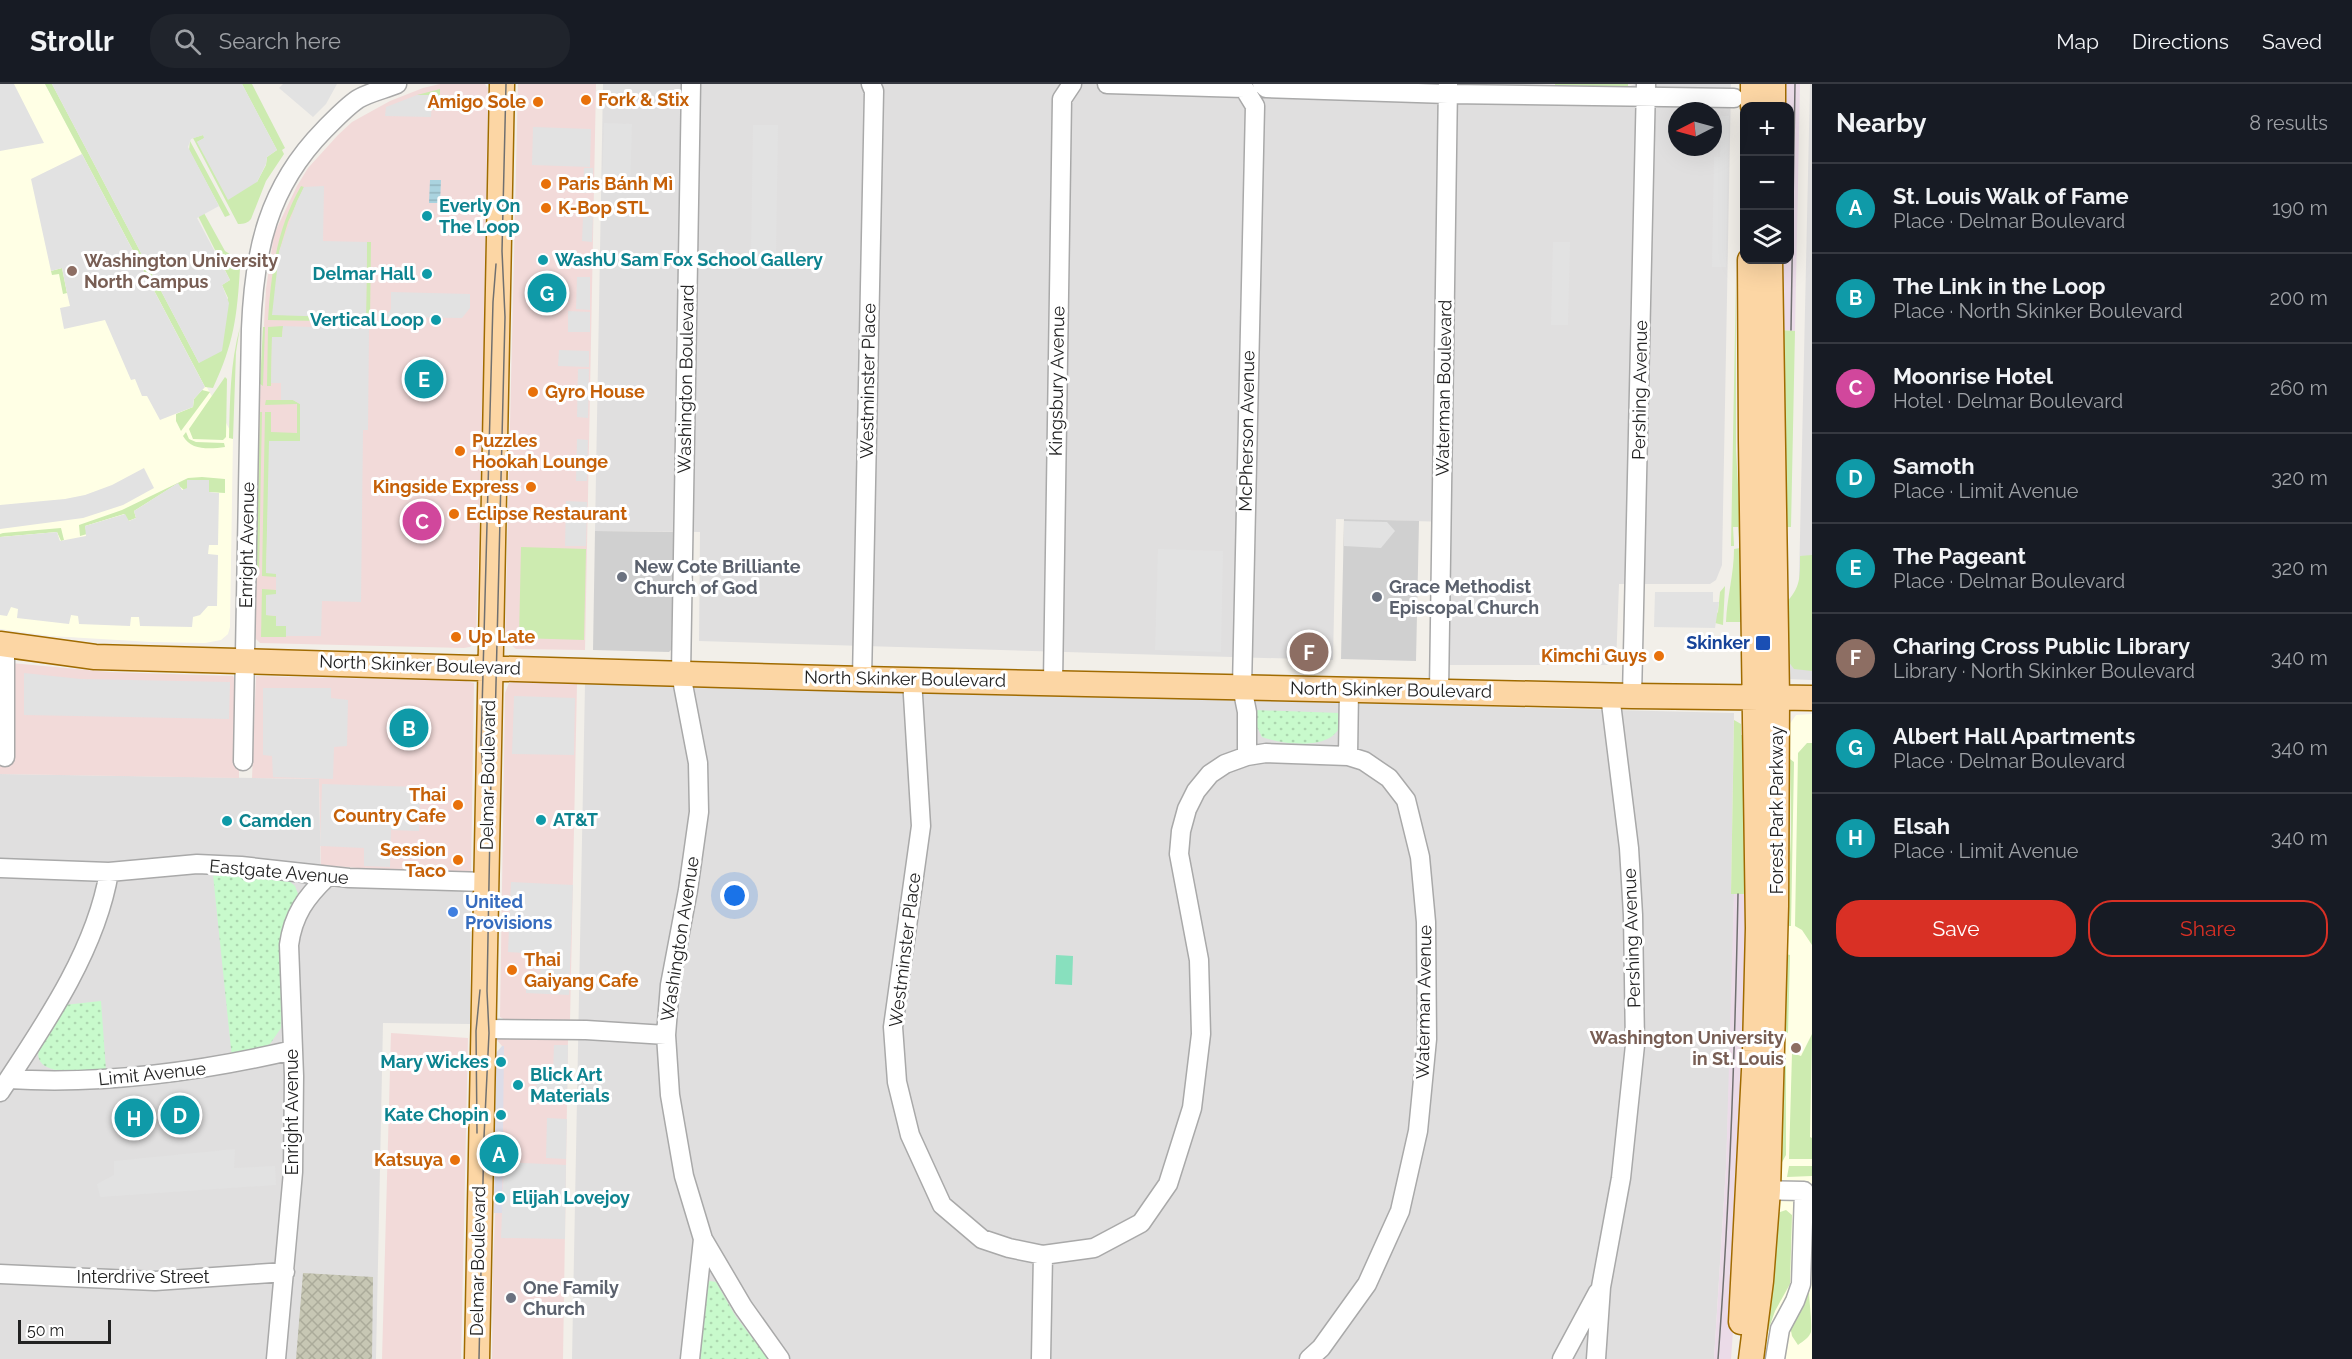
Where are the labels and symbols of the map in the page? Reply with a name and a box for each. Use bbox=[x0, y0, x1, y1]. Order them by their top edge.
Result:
place label: Fork & Stix bbox=[598, 89, 689, 110]
place label: Amigo Sole bbox=[427, 91, 526, 112]
marker: Fork & Stix bbox=[579, 93, 593, 107]
marker: Amigo Sole bbox=[531, 95, 545, 109]
north arrow bbox=[1668, 102, 1722, 156]
place label: Paris Bánh Mì bbox=[558, 173, 673, 194]
marker: Paris Bánh Mì bbox=[539, 177, 553, 191]
place label: Everly On The Loop bbox=[439, 195, 520, 237]
place label: K-Bop STL bbox=[558, 197, 649, 218]
marker: K-Bop STL bbox=[539, 201, 553, 215]
marker: Everly On The Loop bbox=[420, 209, 434, 223]
place label: WashU Sam Fox School Gallery bbox=[555, 249, 823, 270]
place label: Washington University North Campus bbox=[84, 250, 278, 292]
marker: WashU Sam Fox School Gallery bbox=[536, 253, 550, 267]
place label: Delmar Hall bbox=[313, 263, 415, 284]
marker: Washington University North Campus bbox=[65, 264, 79, 278]
marker: Delmar Hall bbox=[420, 267, 434, 281]
pin: G bbox=[528, 270, 566, 316]
street label: Washington Boulevard bbox=[673, 284, 698, 474]
street label: Waterman Boulevard bbox=[1431, 299, 1456, 477]
street label: Westminster Place bbox=[856, 303, 879, 459]
street label: Kingsbury Avenue bbox=[1045, 305, 1068, 456]
place label: Vertical Loop bbox=[310, 309, 424, 330]
marker: Vertical Loop bbox=[429, 313, 443, 327]
street label: Pershing Avenue bbox=[1628, 319, 1651, 460]
street label: McPherson Avenue bbox=[1235, 350, 1258, 512]
pin: E bbox=[404, 356, 444, 402]
place label: Gyro House bbox=[545, 381, 645, 402]
marker: Gyro House bbox=[526, 385, 540, 399]
place label: Puzzles Hookah Lounge bbox=[472, 430, 608, 472]
marker: Puzzles Hookah Lounge bbox=[453, 444, 467, 458]
place label: Kingside Express bbox=[373, 476, 519, 497]
marker: Kingside Express bbox=[524, 480, 538, 494]
street label: Enright Avenue bbox=[235, 481, 258, 608]
pin: C bbox=[402, 498, 442, 544]
place label: Eclipse Restaurant bbox=[466, 503, 627, 524]
marker: Eclipse Restaurant bbox=[447, 507, 461, 521]
place label: New Cote Brilliante Church of God bbox=[634, 556, 801, 598]
marker: New Cote Brilliante Church of God bbox=[615, 570, 629, 584]
place label: Grace Methodist Episcopal Church bbox=[1389, 576, 1539, 618]
marker: Grace Methodist Episcopal Church bbox=[1370, 590, 1384, 604]
place label: Up Late bbox=[468, 626, 536, 647]
marker: Up Late bbox=[449, 630, 463, 644]
pin: F bbox=[1290, 630, 1328, 674]
place label: Skinker bbox=[1686, 632, 1750, 653]
marker: Skinker bbox=[1754, 634, 1772, 652]
place label: Kimchi Guys bbox=[1541, 645, 1647, 666]
marker: Kimchi Guys bbox=[1652, 649, 1666, 663]
street label: North Skinker Boulevard bbox=[319, 650, 521, 679]
street label: North Skinker Boulevard bbox=[804, 666, 1006, 691]
street label: North Skinker Boulevard bbox=[1290, 677, 1492, 702]
street label: Delmar Boulevard bbox=[476, 700, 499, 850]
pin: B bbox=[390, 706, 428, 750]
street label: Forest Park Parkway bbox=[1766, 726, 1787, 894]
place label: Thai Country Cafe bbox=[333, 784, 446, 826]
marker: Thai Country Cafe bbox=[451, 798, 465, 812]
place label: AT&T bbox=[553, 809, 598, 830]
place label: Camden bbox=[239, 810, 312, 831]
marker: AT&T bbox=[534, 813, 548, 827]
marker: Camden bbox=[220, 814, 234, 828]
place label: Session Taco bbox=[380, 839, 446, 881]
marker: Session Taco bbox=[451, 853, 465, 867]
street label: Eastgate Avenue bbox=[208, 855, 350, 888]
street label: Washington Avenue bbox=[656, 855, 703, 1023]
street label: Pershing Avenue bbox=[1619, 867, 1644, 1008]
street label: Westminster Place bbox=[885, 871, 924, 1029]
your location bbox=[720, 881, 749, 910]
place label: United Provisions bbox=[465, 891, 552, 933]
marker: United Provisions bbox=[446, 905, 460, 919]
street label: Waterman Avenue bbox=[1412, 924, 1435, 1079]
place label: Thai Gaiyang Cafe bbox=[524, 949, 639, 991]
marker: Thai Gaiyang Cafe bbox=[505, 963, 519, 977]
place label: Washington University in St. Louis bbox=[1590, 1027, 1784, 1069]
marker: Washington University in St. Louis bbox=[1789, 1041, 1803, 1055]
street label: Enright Avenue bbox=[281, 1048, 302, 1175]
place label: Mary Wickes bbox=[380, 1051, 489, 1072]
marker: Mary Wickes bbox=[494, 1055, 508, 1069]
street label: Limit Avenue bbox=[97, 1057, 207, 1090]
place label: Blick Art Materials bbox=[530, 1064, 610, 1106]
marker: Blick Art Materials bbox=[511, 1078, 525, 1092]
pin: D bbox=[160, 1092, 200, 1138]
pin: H bbox=[114, 1096, 154, 1140]
place label: Kate Chopin bbox=[384, 1104, 489, 1125]
marker: Kate Chopin bbox=[494, 1108, 508, 1122]
pin: A bbox=[480, 1132, 518, 1176]
place label: Katsuya bbox=[374, 1149, 443, 1170]
marker: Katsuya bbox=[448, 1153, 462, 1167]
street label: Delmar Boulevard bbox=[466, 1186, 489, 1336]
place label: Elijah Lovejoy bbox=[512, 1187, 630, 1208]
marker: Elijah Lovejoy bbox=[493, 1191, 507, 1205]
street label: Interdrive Street bbox=[76, 1266, 210, 1287]
place label: One Family Church bbox=[523, 1277, 619, 1319]
marker: One Family Church bbox=[504, 1291, 518, 1305]
scale bar bbox=[18, 1317, 111, 1344]

